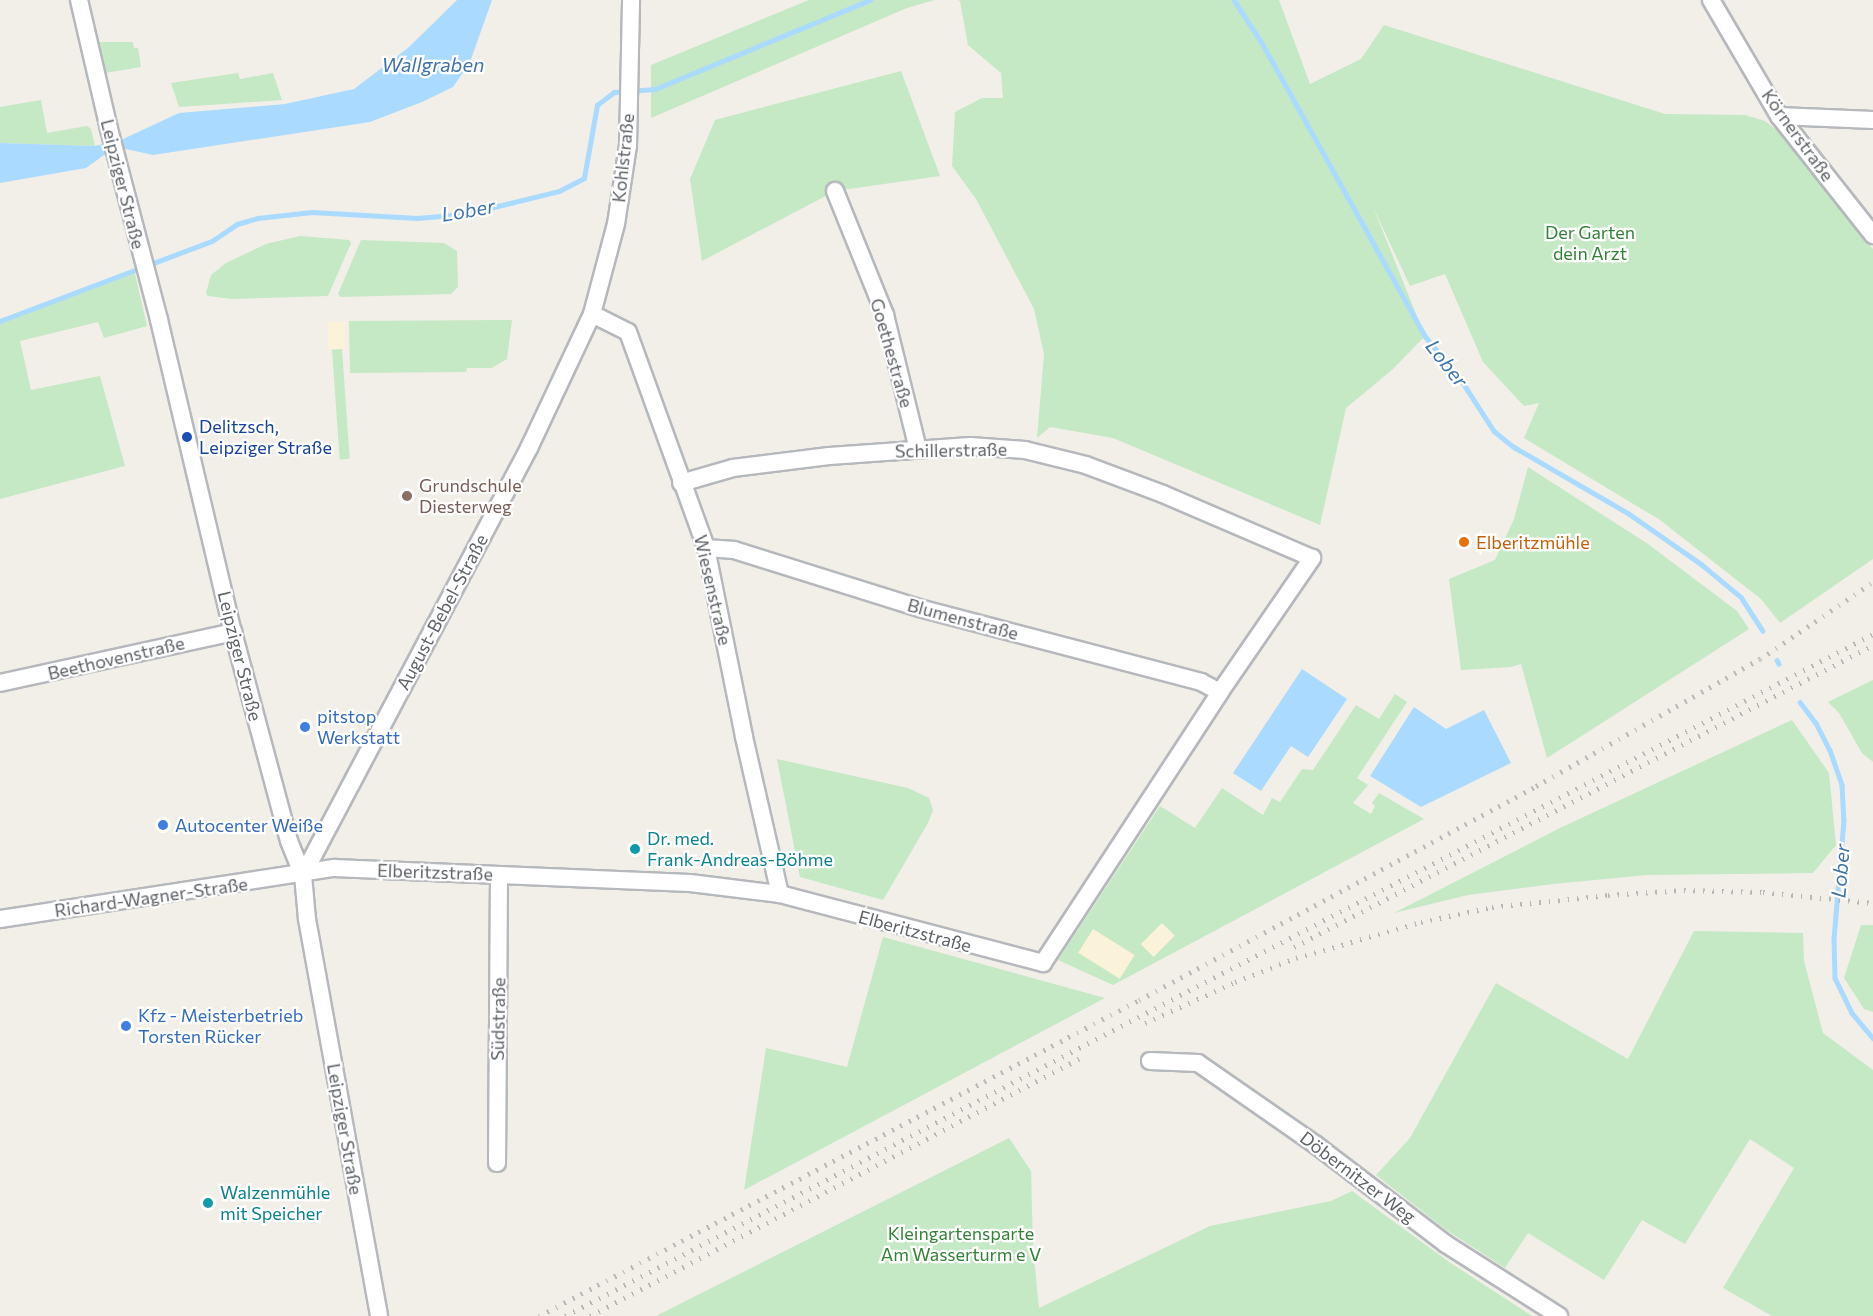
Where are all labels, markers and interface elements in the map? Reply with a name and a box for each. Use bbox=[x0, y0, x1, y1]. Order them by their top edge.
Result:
water label: Wallgraben bbox=[382, 52, 484, 76]
street label: Körnerstraße bbox=[1757, 85, 1839, 185]
street label: Kohlstraße bbox=[608, 112, 638, 204]
street label: Leipziger Straße bbox=[96, 117, 150, 251]
water label: Lober bbox=[439, 194, 497, 226]
park label: Der Garten dein Arzt bbox=[1545, 222, 1635, 264]
street label: Goethestraße bbox=[866, 296, 918, 410]
water label: Lober bbox=[1421, 334, 1473, 392]
place label: Delitzsch, Leipziger Straße bbox=[199, 416, 332, 458]
marker: Delitzsch, Leipziger Straße bbox=[180, 430, 194, 444]
street label: Schillerstraße bbox=[895, 438, 1007, 462]
place label: Grundschule Diesterweg bbox=[419, 475, 522, 518]
marker: Grundschule Diesterweg bbox=[400, 489, 414, 503]
street label: August-Bebel-Straße bbox=[392, 530, 492, 694]
place label: Elberitzmühle bbox=[1476, 531, 1590, 553]
street label: Wiesenstraße bbox=[690, 533, 736, 647]
marker: Elberitzmühle bbox=[1457, 535, 1471, 549]
street label: Leipziger Straße bbox=[213, 589, 267, 723]
street label: Blumenstraße bbox=[905, 594, 1021, 644]
street label: Beethovenstraße bbox=[46, 632, 186, 684]
place label: pitstop Werkstatt bbox=[317, 706, 400, 748]
marker: pitstop Werkstatt bbox=[298, 720, 312, 734]
place label: Autocenter Weiße bbox=[175, 814, 323, 836]
marker: Autocenter Weiße bbox=[156, 818, 170, 832]
place label: Dr. med. Frank-Andreas-Böhme bbox=[647, 828, 833, 870]
marker: Dr. med. Frank-Andreas-Böhme bbox=[628, 842, 642, 856]
water label: Lober bbox=[1826, 843, 1854, 899]
street label: Elberitzstraße bbox=[377, 859, 493, 885]
street label: Richard-Wagner-Straße bbox=[53, 873, 249, 921]
street label: Elberitzstraße bbox=[856, 906, 974, 956]
street label: Südstraße bbox=[486, 977, 510, 1061]
place label: Kfz - Meisterbetrieb Torsten Rücker bbox=[138, 1005, 303, 1048]
marker: Kfz - Meisterbetrieb Torsten Rücker bbox=[119, 1019, 133, 1033]
street label: Leipziger Straße bbox=[323, 1062, 367, 1196]
street label: Döbernitzer Weg bbox=[1296, 1127, 1420, 1227]
place label: Walzenmühle mit Speicher bbox=[220, 1182, 330, 1224]
marker: Walzenmühle mit Speicher bbox=[201, 1196, 215, 1210]
park label: Kleingartensparte Am Wasserturm e V bbox=[881, 1223, 1041, 1266]

